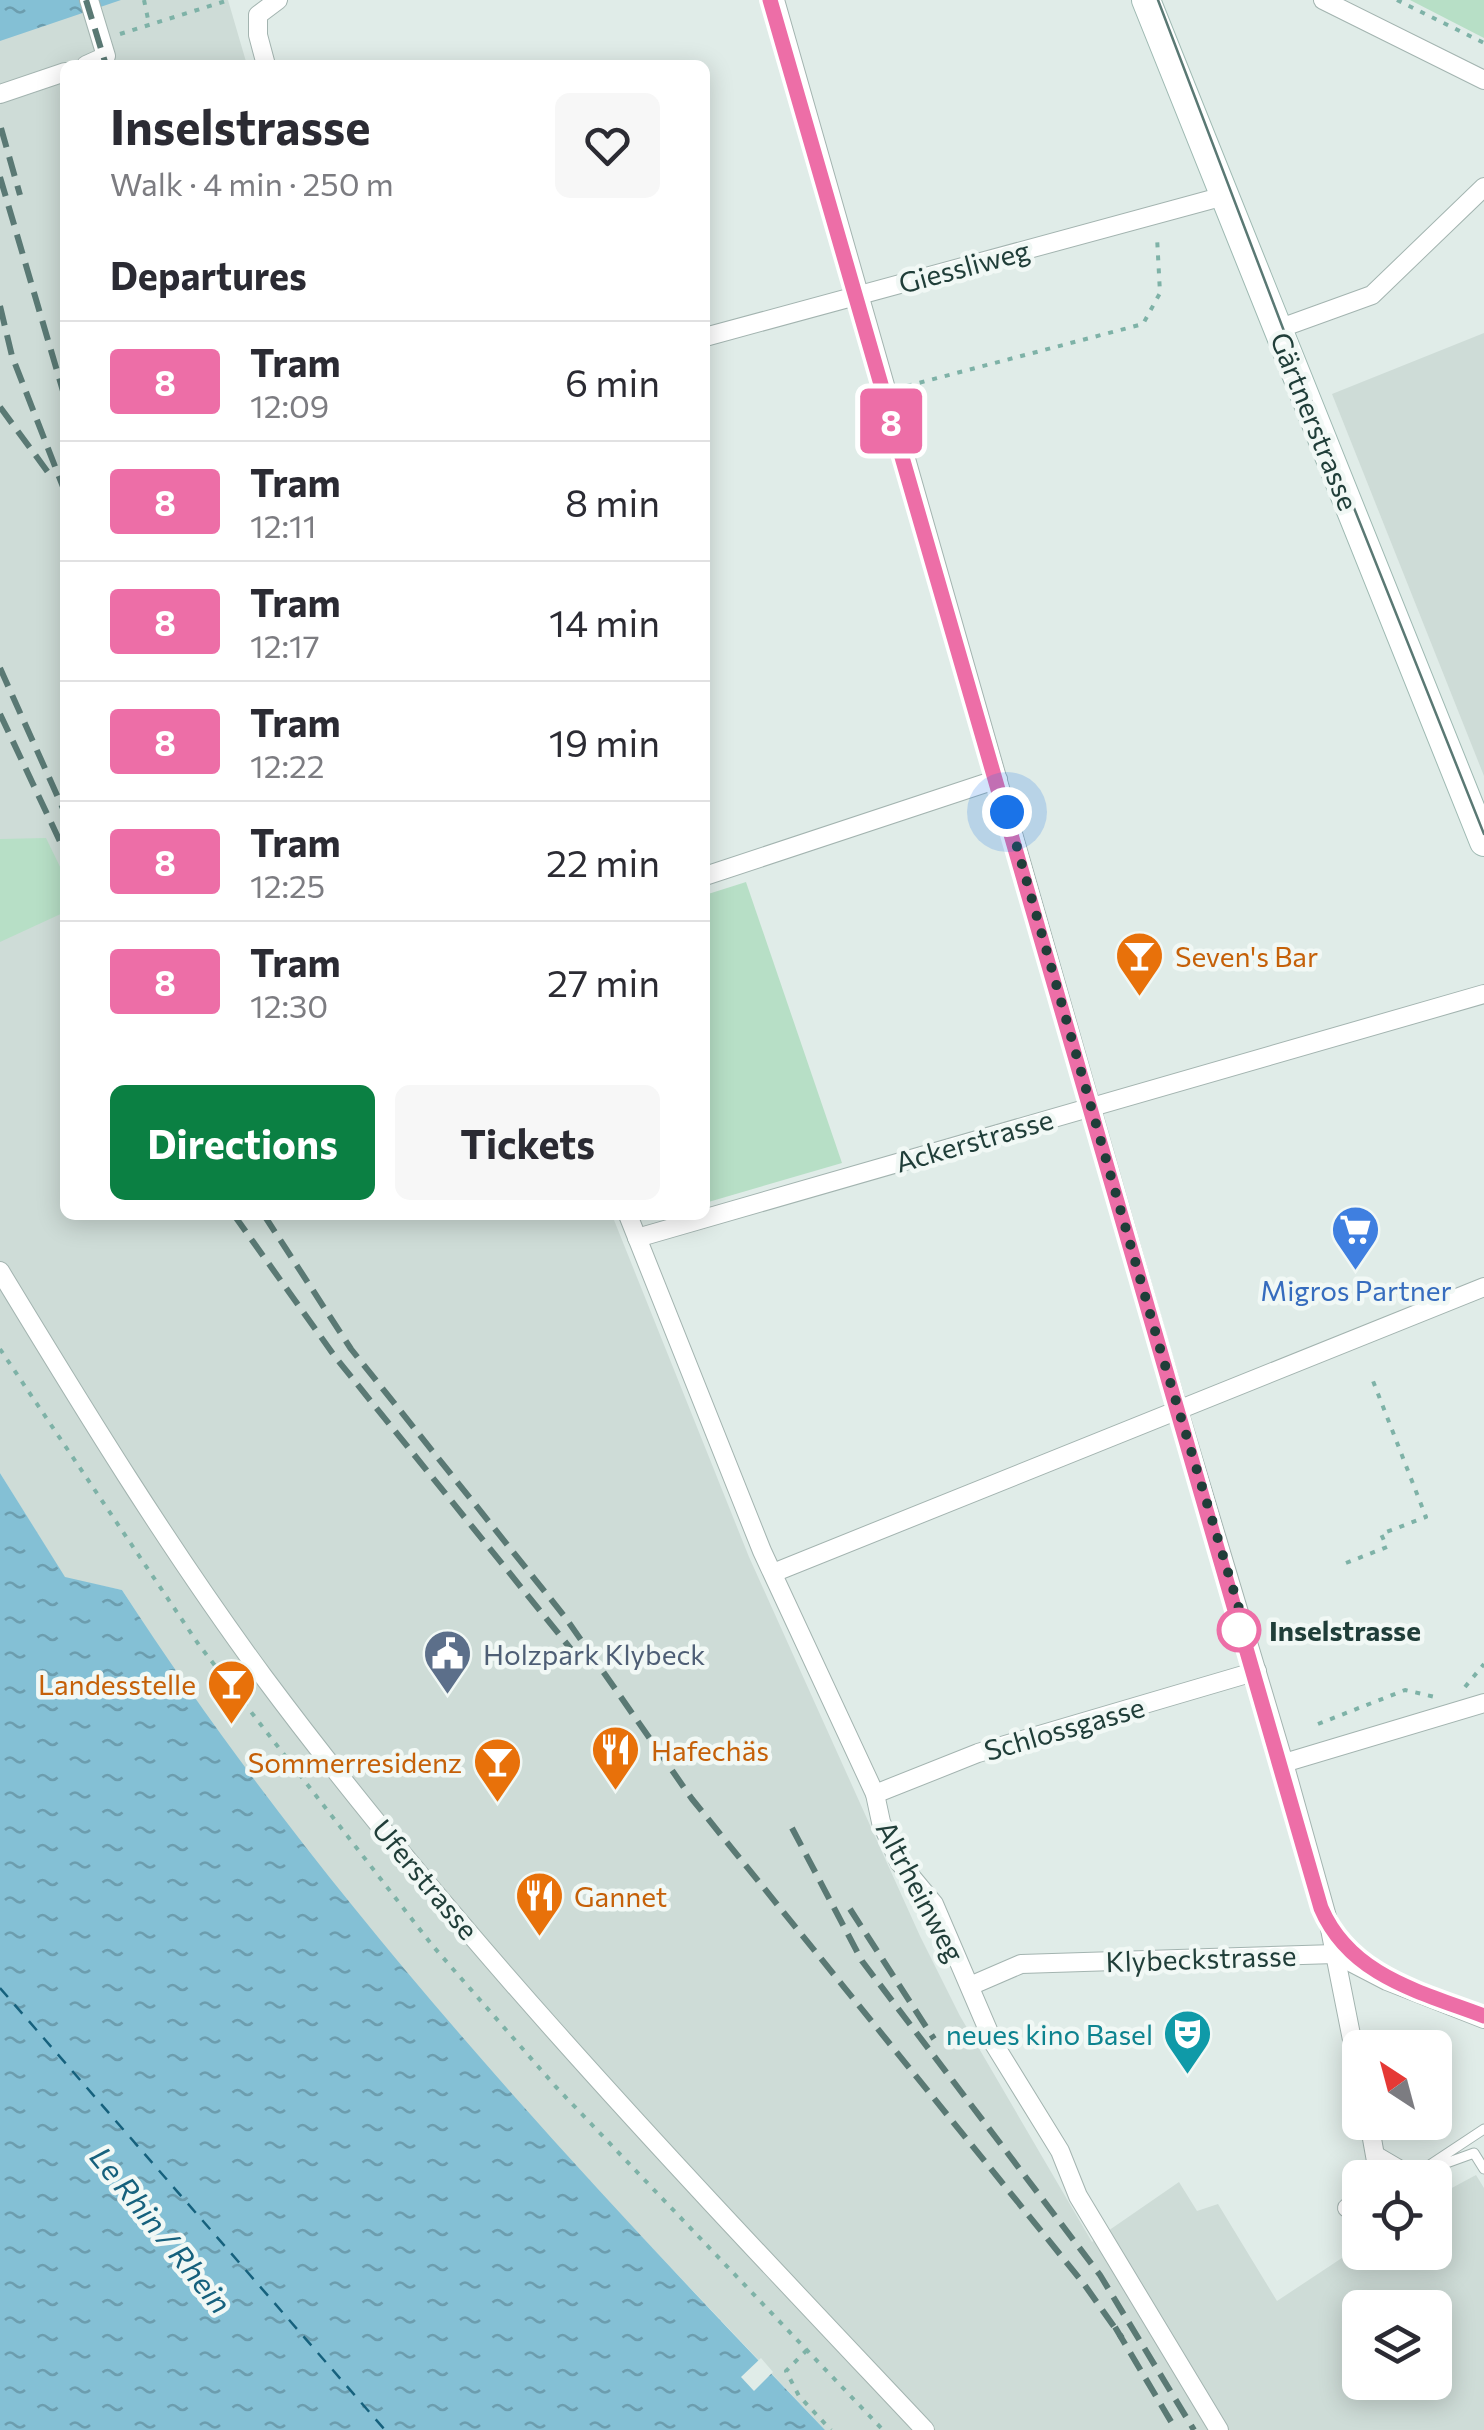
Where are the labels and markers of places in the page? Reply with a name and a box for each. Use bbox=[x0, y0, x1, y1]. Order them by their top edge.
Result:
bar icon: Seven's Bar bbox=[1114, 930, 1166, 998]
place label: Seven's Bar bbox=[1175, 939, 1318, 973]
supermarket icon: Migros Partner bbox=[1330, 1204, 1382, 1272]
place label: Migros Partner bbox=[1260, 1273, 1452, 1307]
marker: Inselstrasse bbox=[1218, 1609, 1260, 1651]
place label: Inselstrasse bbox=[1269, 1613, 1421, 1647]
public building icon: Holzpark Klybeck bbox=[422, 1628, 474, 1696]
place label: Holzpark Klybeck bbox=[483, 1637, 705, 1671]
bar icon: Landesstelle bbox=[205, 1658, 257, 1726]
place label: Landesstelle bbox=[38, 1667, 196, 1701]
restaurant icon: Hafechäs bbox=[590, 1724, 642, 1792]
place label: Hafechäs bbox=[651, 1733, 769, 1767]
bar icon: Sommerresidenz bbox=[471, 1736, 523, 1804]
place label: Sommerresidenz bbox=[248, 1745, 462, 1779]
restaurant icon: Gannet bbox=[513, 1870, 565, 1938]
place label: Gannet bbox=[574, 1879, 667, 1913]
theatre icon: neues kino Basel bbox=[1162, 2008, 1214, 2076]
place label: neues kino Basel bbox=[946, 2017, 1153, 2051]

